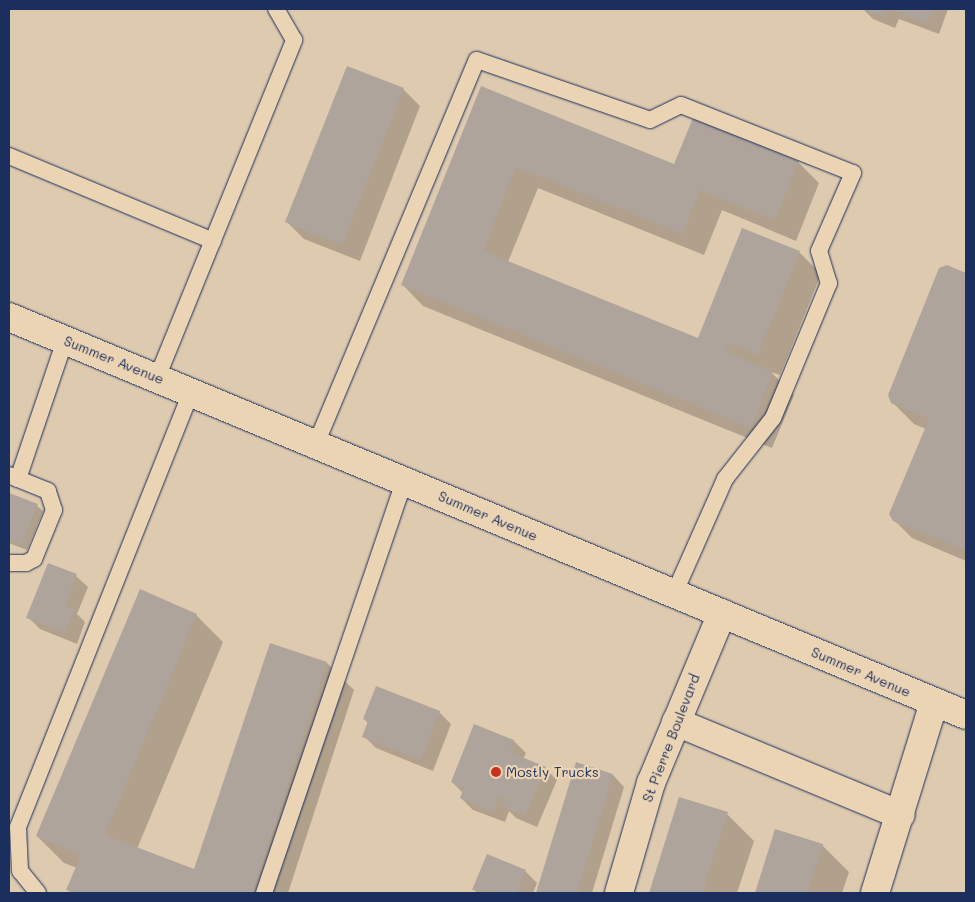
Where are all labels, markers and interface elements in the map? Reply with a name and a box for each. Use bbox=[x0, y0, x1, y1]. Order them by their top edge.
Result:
street label: Summer Avenue bbox=[61, 332, 167, 388]
street label: Summer Avenue bbox=[436, 487, 540, 545]
street label: Summer Avenue bbox=[809, 643, 913, 701]
street label: St Pierre Boulevard bbox=[639, 671, 703, 805]
place label: Mostly Trucks bbox=[506, 764, 599, 780]
marker: Mostly Trucks bbox=[490, 766, 502, 778]

